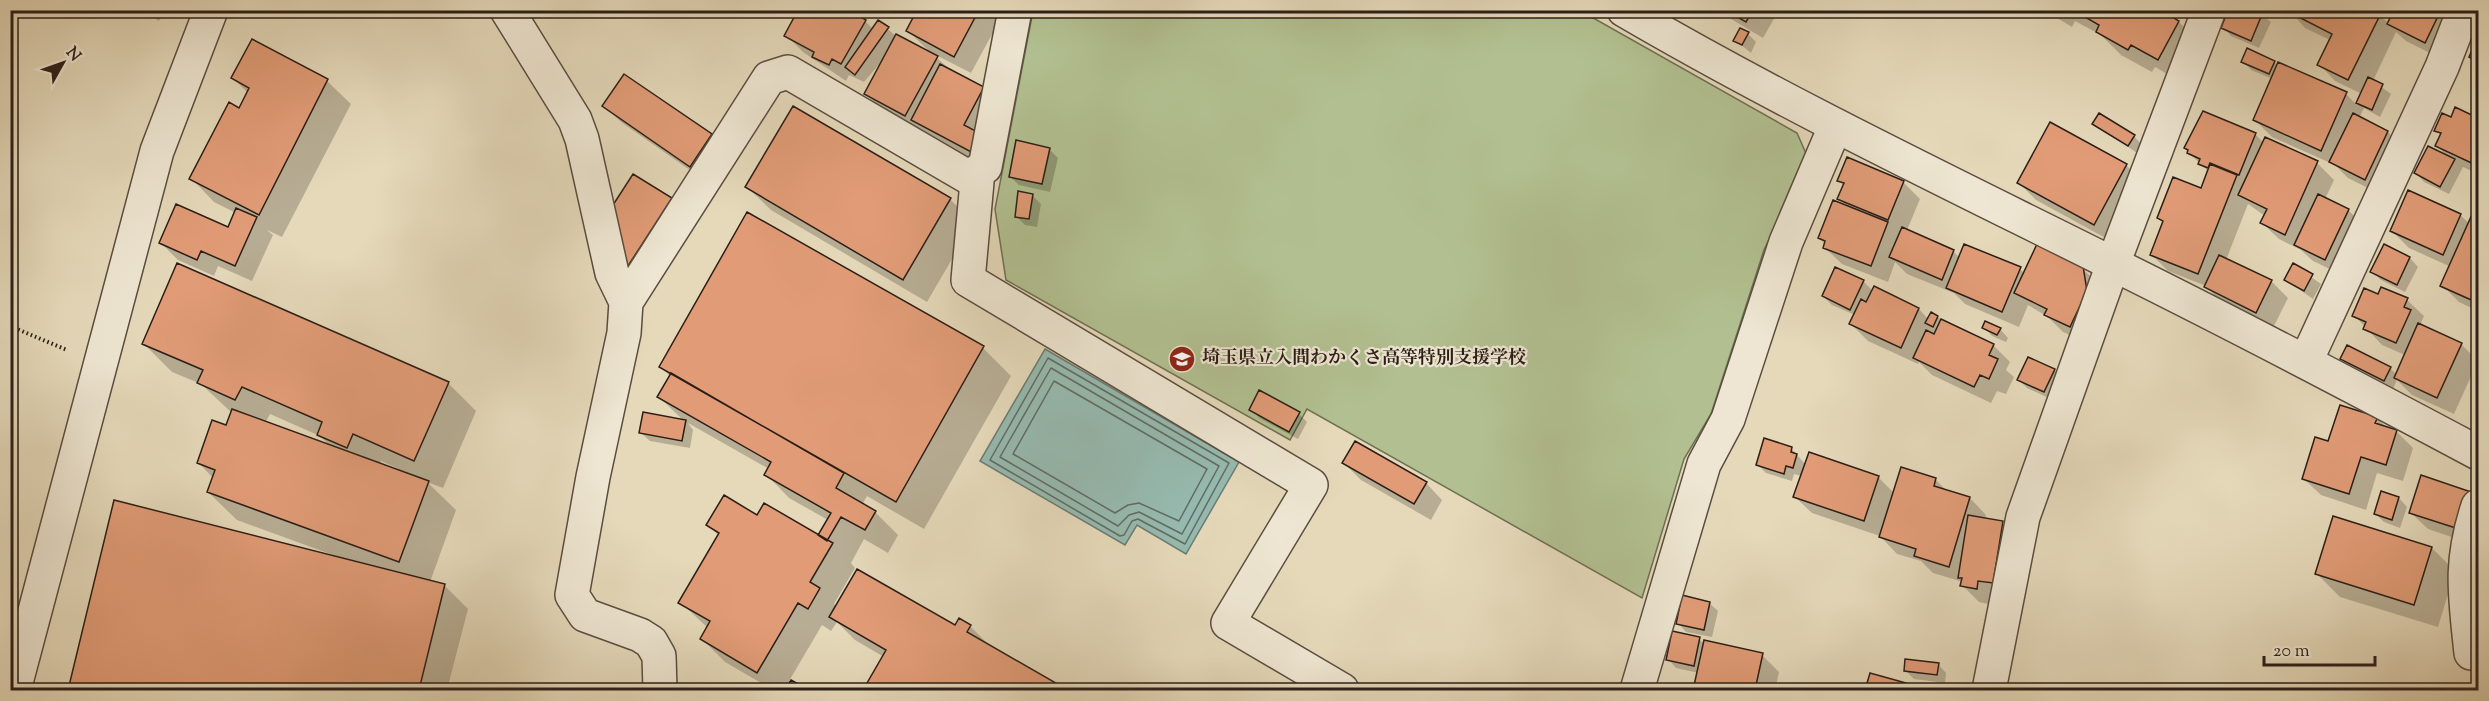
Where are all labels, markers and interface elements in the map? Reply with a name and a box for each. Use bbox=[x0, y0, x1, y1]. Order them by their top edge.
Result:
north arrow bbox=[33, 33, 93, 93]
text: N bbox=[60, 43, 86, 67]
school or university icon: 埼玉県立入間わかくさ高等特別支援学校 bbox=[1167, 344, 1197, 374]
place label: 埼玉県立入間わかくさ高等特別支援学校 bbox=[1202, 346, 1526, 372]
scale bar bbox=[2264, 629, 2375, 667]
text: 20 m bbox=[2273, 639, 2310, 665]

